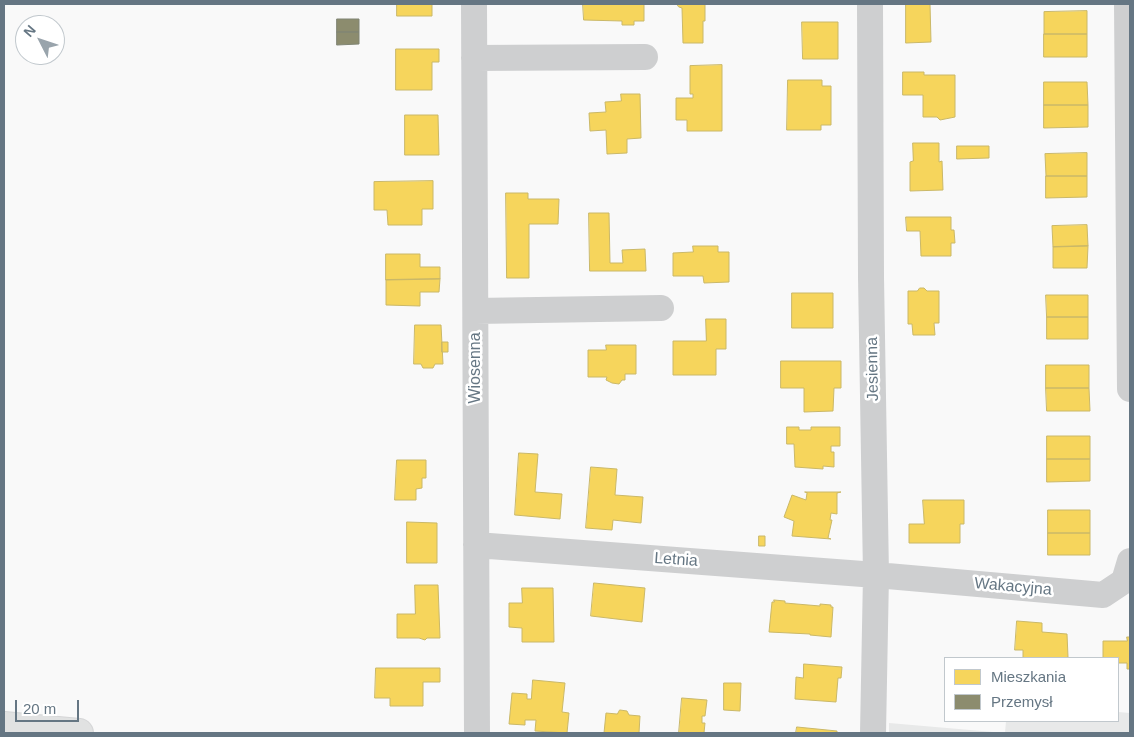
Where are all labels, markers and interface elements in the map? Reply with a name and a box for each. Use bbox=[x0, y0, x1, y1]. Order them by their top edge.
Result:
north arrow bbox=[15, 15, 65, 65]
text: N bbox=[20, 22, 39, 40]
street label: Wiosenna bbox=[466, 332, 486, 404]
street label: Jesienna bbox=[863, 337, 883, 401]
street label: Letnia bbox=[654, 549, 698, 571]
street label: Wakacyjna bbox=[973, 574, 1053, 600]
legend bbox=[944, 657, 1119, 722]
text: Mieszkania bbox=[991, 668, 1066, 685]
scale bar bbox=[18, 690, 81, 722]
text: Przemysł bbox=[991, 693, 1053, 710]
text: 20 m bbox=[23, 700, 56, 717]

